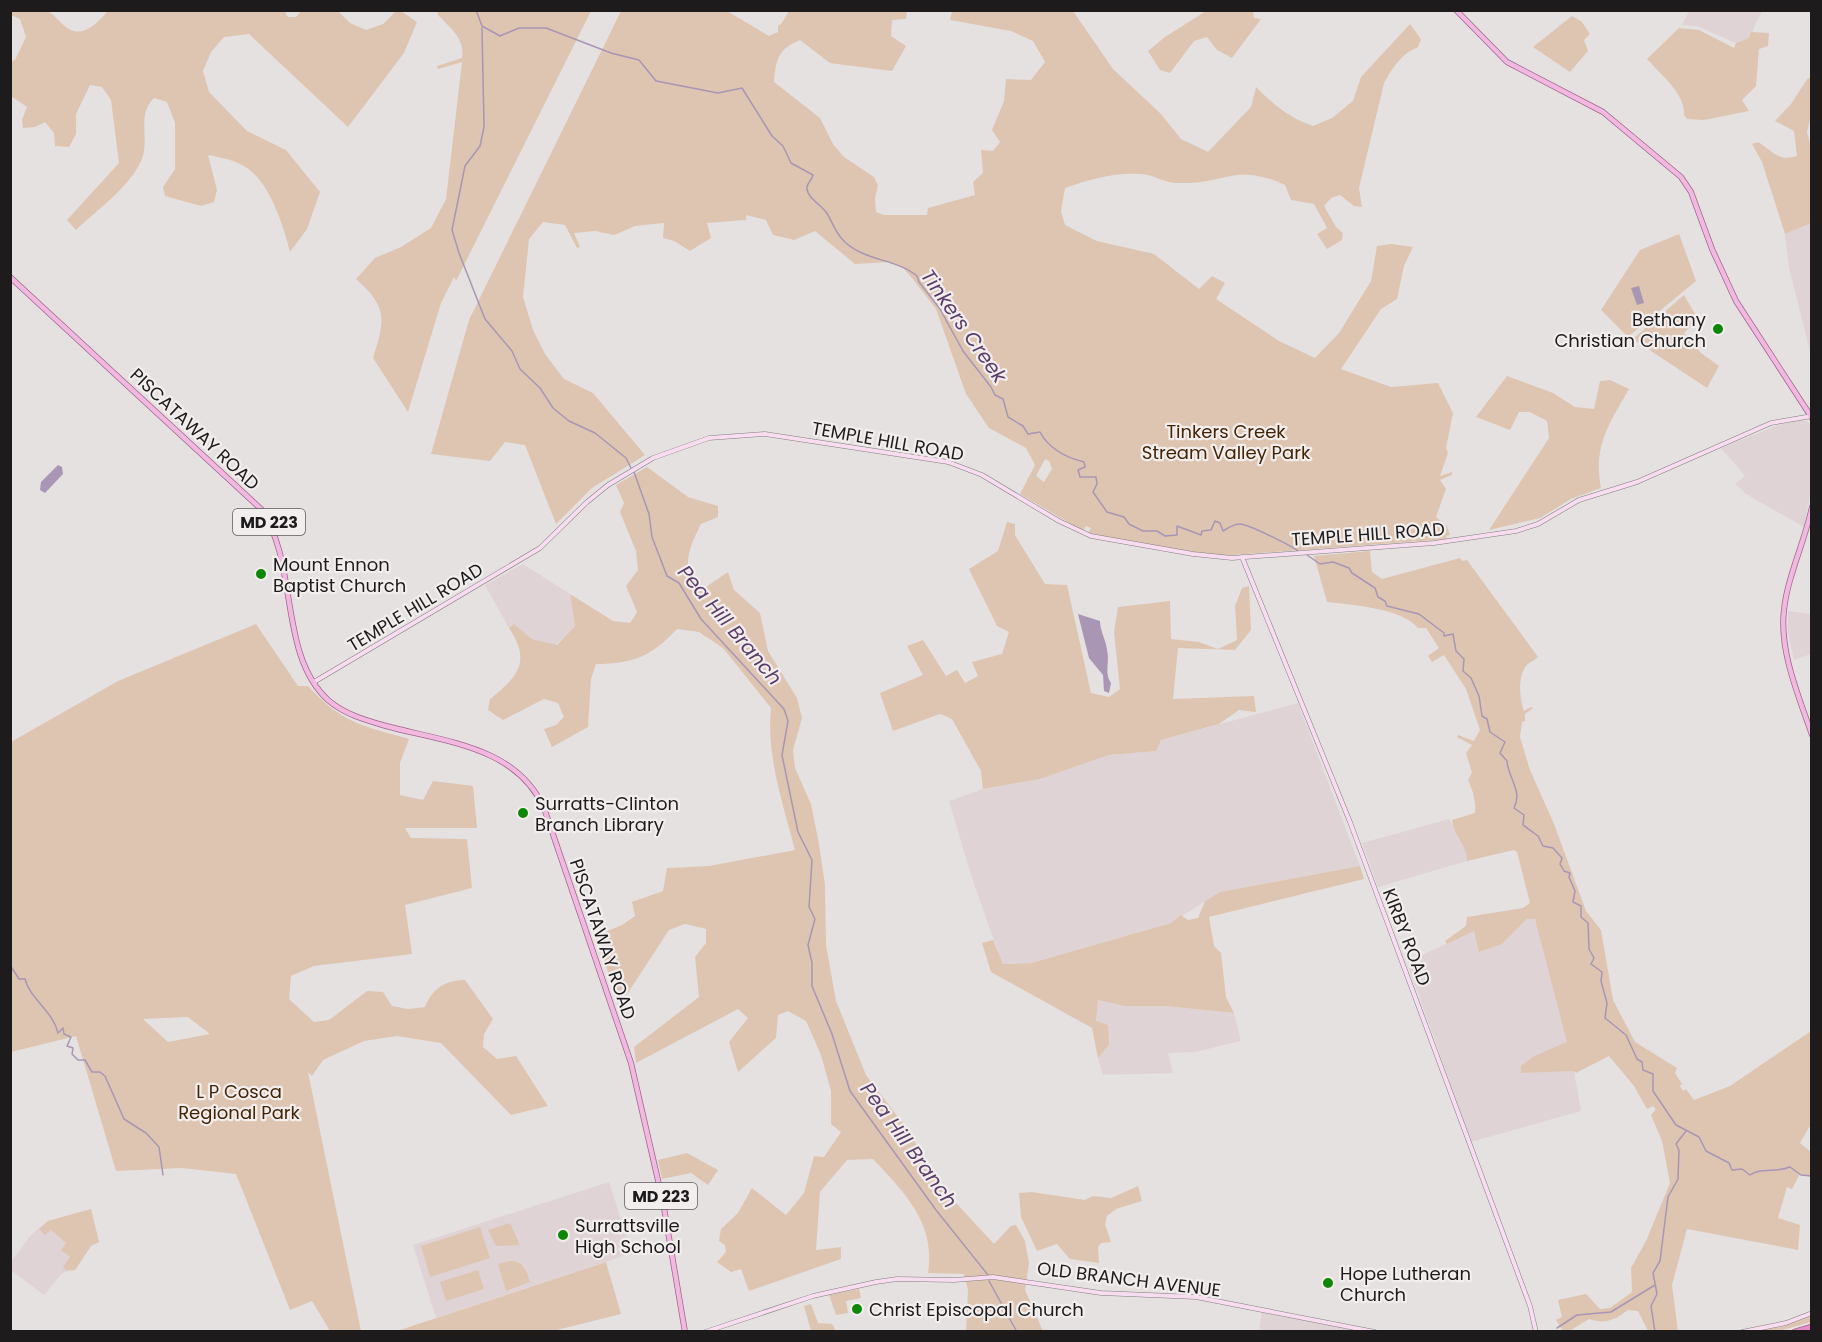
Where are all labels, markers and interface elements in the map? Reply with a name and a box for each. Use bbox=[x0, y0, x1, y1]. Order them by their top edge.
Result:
water label: Tinkers Creek bbox=[914, 263, 1015, 390]
place label: Bethany Christian Church bbox=[1554, 307, 1706, 353]
marker: Bethany Christian Church bbox=[1711, 322, 1725, 336]
street label: PISCATAWAY ROAD bbox=[125, 362, 265, 496]
street label: TEMPLE HILL ROAD bbox=[810, 415, 966, 467]
park label: Tinkers Creek Stream Valley Park bbox=[1142, 419, 1311, 465]
road number: MD 223 bbox=[233, 509, 305, 535]
street label: TEMPLE HILL ROAD bbox=[1290, 516, 1446, 552]
place label: Mount Ennon Baptist Church bbox=[273, 552, 406, 598]
street label: TEMPLE HILL ROAD bbox=[343, 557, 487, 657]
water label: Pea Hill Branch bbox=[671, 559, 789, 691]
marker: Mount Ennon Baptist Church bbox=[254, 567, 268, 581]
place label: Surratts-Clinton Branch Library bbox=[535, 791, 679, 837]
marker: Surratts-Clinton Branch Library bbox=[516, 806, 530, 820]
street label: PISCATAWAY ROAD bbox=[564, 855, 642, 1023]
street label: KIRBY ROAD bbox=[1377, 885, 1437, 989]
water label: Pea Hill Branch bbox=[854, 1077, 964, 1213]
park label: L P Cosca Regional Park bbox=[178, 1079, 301, 1125]
road number: MD 223 bbox=[625, 1183, 697, 1209]
place label: Surrattsville High School bbox=[575, 1213, 681, 1259]
marker: Surrattsville High School bbox=[556, 1228, 570, 1242]
street label: OLD BRANCH AVENUE bbox=[1036, 1255, 1222, 1303]
place label: Hope Lutheran Church bbox=[1340, 1261, 1471, 1307]
marker: Hope Lutheran Church bbox=[1321, 1276, 1335, 1290]
place label: Christ Episcopal Church bbox=[869, 1297, 1084, 1322]
marker: Christ Episcopal Church bbox=[850, 1302, 864, 1316]

